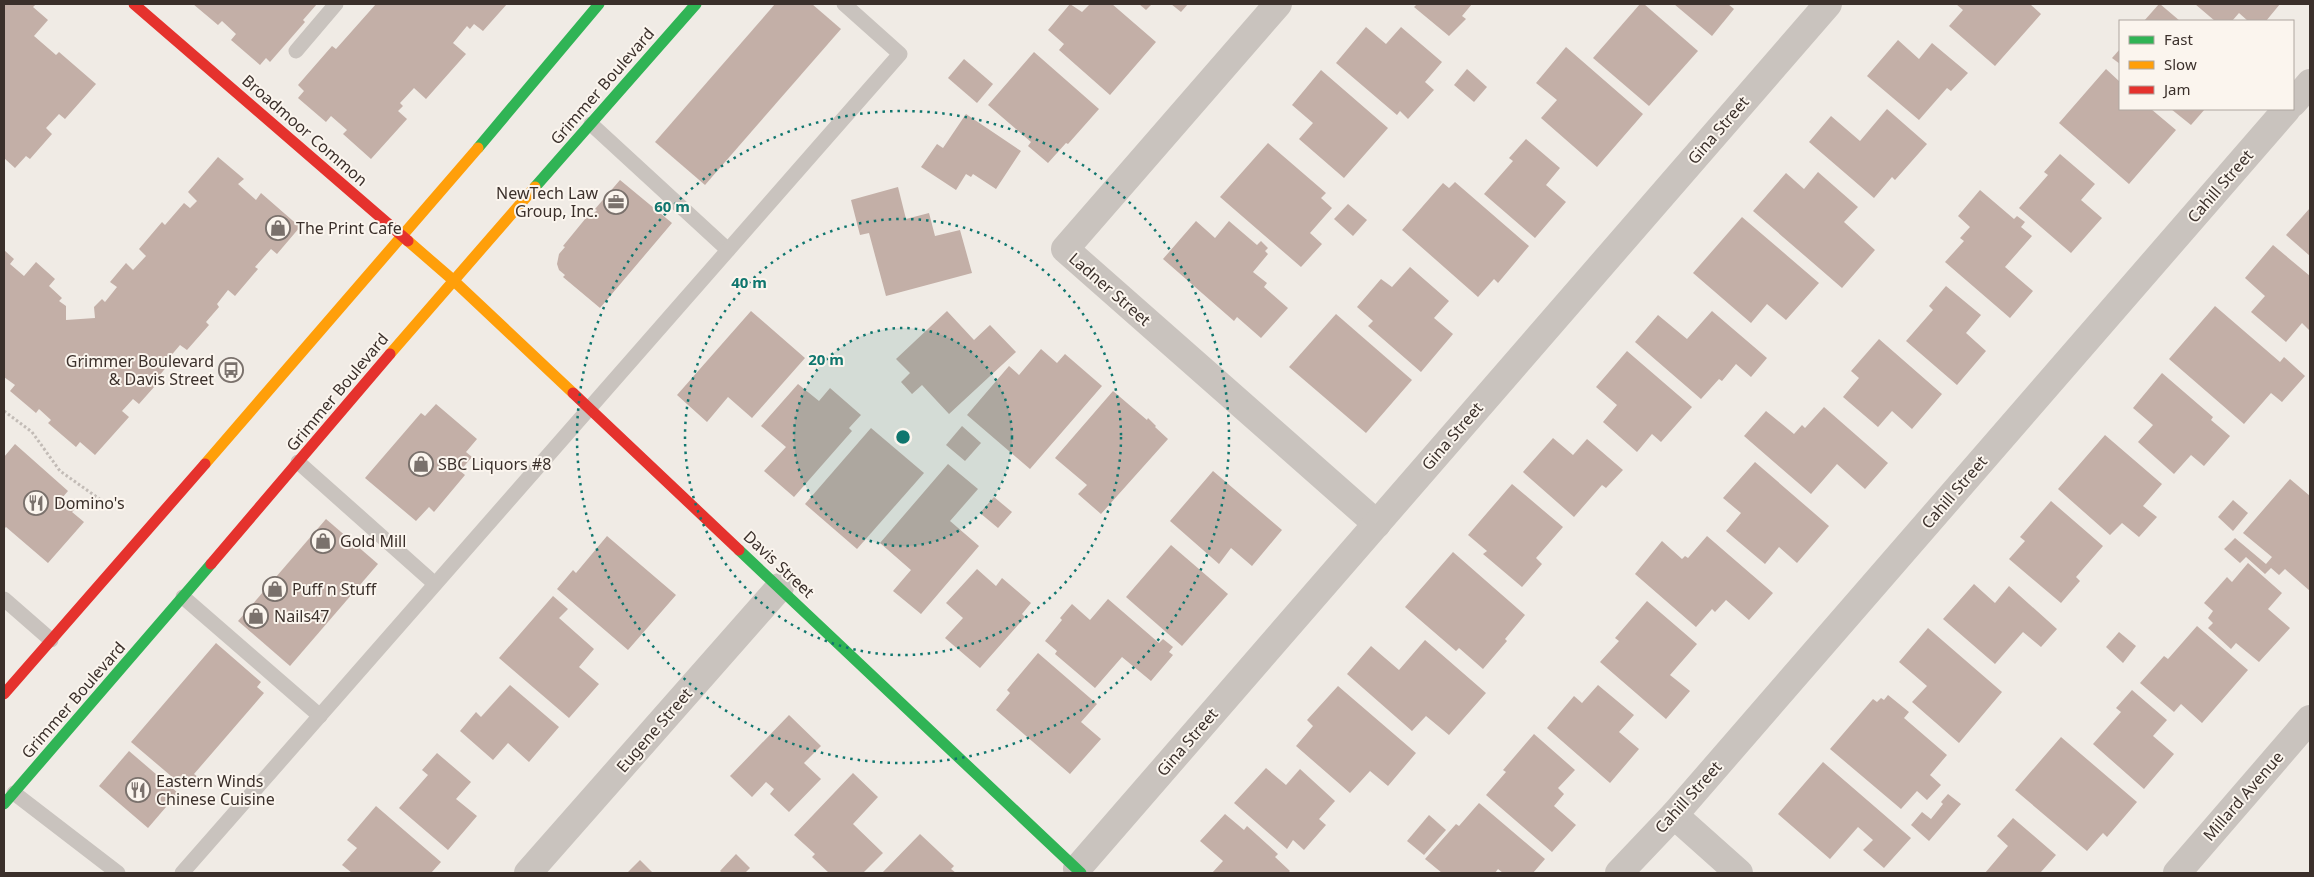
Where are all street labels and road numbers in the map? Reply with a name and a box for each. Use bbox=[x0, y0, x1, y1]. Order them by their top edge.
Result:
street label: Grimmer Boulevard bbox=[545, 23, 659, 149]
street label: Broadmoor Common bbox=[238, 69, 372, 191]
street label: Gina Street bbox=[1682, 91, 1754, 169]
street label: Cahill Street bbox=[2182, 145, 2258, 227]
street label: Ladner Street bbox=[1064, 247, 1156, 331]
street label: Grimmer Boulevard bbox=[281, 328, 393, 456]
street label: Gina Street bbox=[1416, 397, 1488, 475]
street label: Cahill Street bbox=[1916, 451, 1992, 533]
street label: Davis Street bbox=[739, 525, 819, 603]
street label: Grimmer Boulevard bbox=[16, 637, 130, 763]
street label: Eugene Street bbox=[611, 683, 697, 777]
street label: Gina Street bbox=[1151, 703, 1223, 781]
street label: Millard Avenue bbox=[2198, 746, 2288, 846]
street label: Cahill Street bbox=[1650, 756, 1726, 838]

